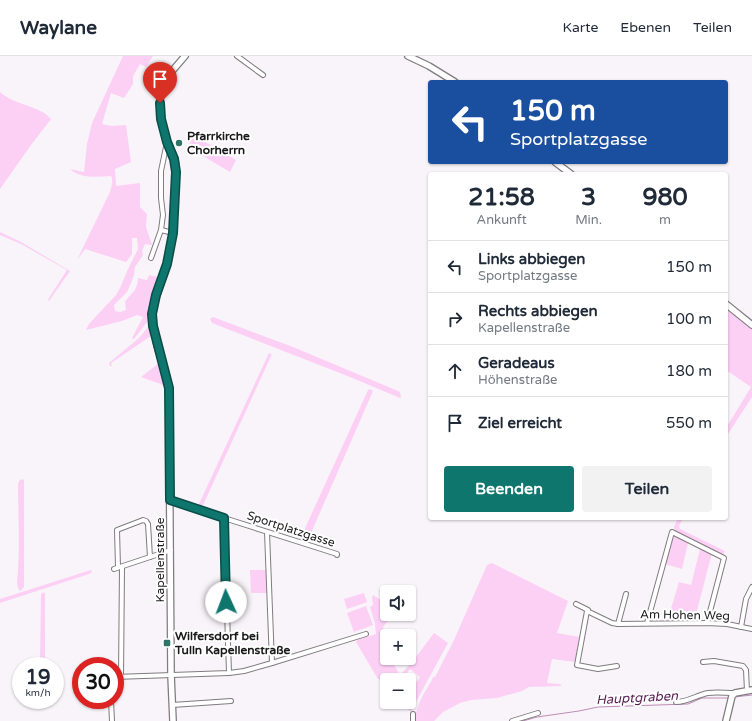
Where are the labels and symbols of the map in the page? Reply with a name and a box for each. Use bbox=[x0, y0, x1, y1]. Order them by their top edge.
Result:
pin bbox=[143, 62, 177, 103]
place label: Pfarrkirche Chorherrn bbox=[187, 129, 250, 157]
marker: Pfarrkirche Chorherrn bbox=[174, 138, 184, 148]
street label: Sportplatzgasse bbox=[245, 508, 337, 550]
street label: Kapellenstraße bbox=[153, 517, 167, 602]
position arrow bbox=[205, 581, 247, 623]
street label: Am Hohen Weg bbox=[640, 607, 730, 623]
place label: Wilfersdorf bei Tulln Kapellenstraße bbox=[174, 629, 290, 658]
marker: Wilfersdorf bei Tulln Kapellenstraße bbox=[162, 638, 172, 648]
speed limit sign: 30 bbox=[72, 657, 124, 709]
water label: Hauptgraben bbox=[596, 688, 679, 708]

